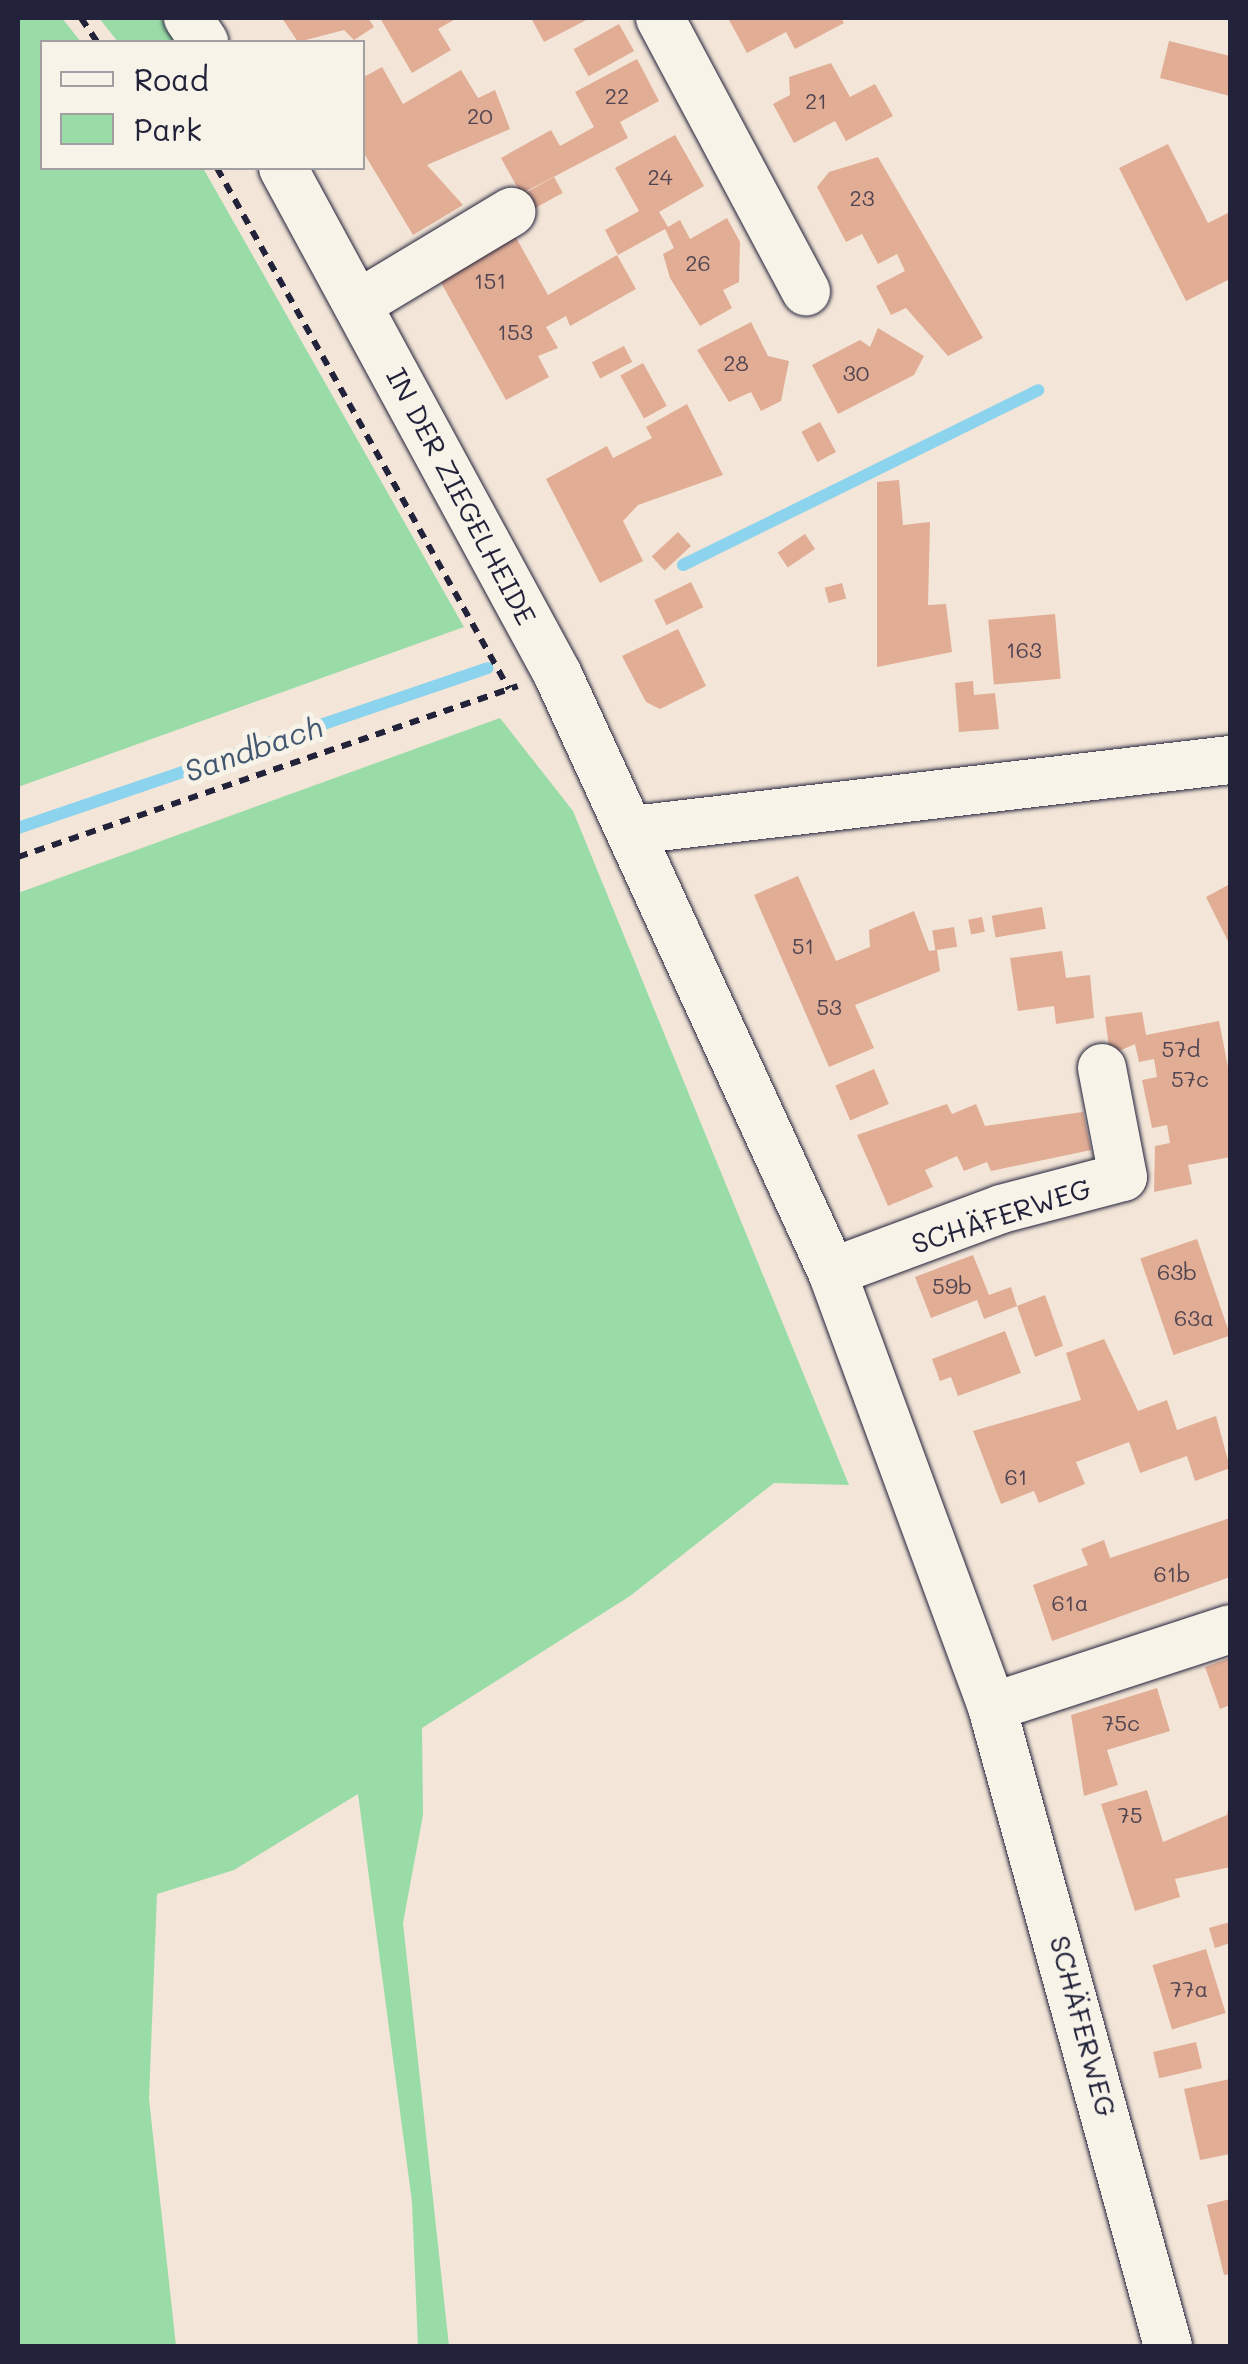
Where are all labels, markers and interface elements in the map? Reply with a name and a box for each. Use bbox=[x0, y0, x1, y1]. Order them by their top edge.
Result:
legend bbox=[40, 40, 365, 170]
text: Road bbox=[134, 59, 209, 99]
house number: 22 bbox=[605, 83, 629, 109]
house number: 21 bbox=[805, 88, 827, 114]
house number: 20 bbox=[467, 103, 493, 129]
text: Park bbox=[134, 109, 202, 149]
house number: 24 bbox=[647, 164, 673, 190]
house number: 23 bbox=[849, 185, 875, 211]
house number: 26 bbox=[685, 250, 711, 276]
house number: 151 bbox=[474, 268, 506, 294]
house number: 153 bbox=[497, 319, 533, 345]
house number: 28 bbox=[723, 350, 749, 376]
house number: 30 bbox=[843, 360, 869, 386]
street label: IN DER ZIEGELHEIDE bbox=[380, 362, 544, 630]
house number: 163 bbox=[1006, 637, 1042, 663]
water label: Sandbach bbox=[179, 708, 327, 788]
house number: 51 bbox=[792, 933, 814, 959]
house number: 53 bbox=[816, 994, 842, 1020]
house number: 57d bbox=[1161, 1036, 1201, 1062]
house number: 57c bbox=[1171, 1066, 1209, 1092]
street label: SCHÄFERWEG bbox=[907, 1170, 1095, 1260]
house number: 63b bbox=[1157, 1259, 1197, 1285]
house number: 59b bbox=[932, 1273, 972, 1299]
house number: 63a bbox=[1174, 1305, 1214, 1331]
house number: 61 bbox=[1004, 1464, 1028, 1490]
house number: 61b bbox=[1153, 1561, 1191, 1587]
house number: 61a bbox=[1052, 1590, 1088, 1616]
house number: 75c bbox=[1102, 1710, 1140, 1736]
house number: 75 bbox=[1117, 1802, 1143, 1828]
street label: SCHÄFERWEG bbox=[1044, 1932, 1124, 2120]
house number: 77a bbox=[1170, 1976, 1208, 2002]

